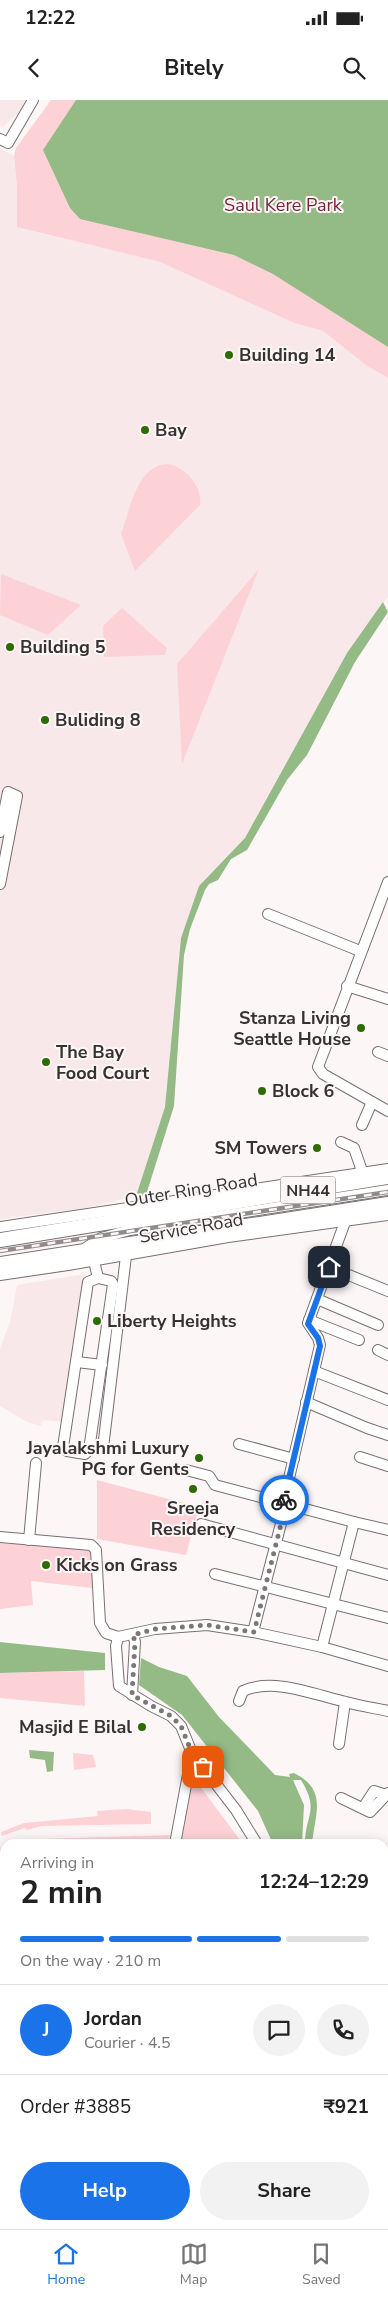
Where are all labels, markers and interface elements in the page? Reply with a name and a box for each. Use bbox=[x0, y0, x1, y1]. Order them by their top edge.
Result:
text: 12:22 bbox=[25, 5, 75, 31]
text: Bitely bbox=[164, 53, 224, 83]
icon: back bbox=[20, 54, 48, 82]
icon: search bbox=[340, 54, 368, 82]
park label: Saul Kere Park bbox=[224, 193, 343, 217]
place label: Building 14 bbox=[239, 343, 335, 367]
marker: Building 14 bbox=[223, 349, 235, 361]
place label: Bay bbox=[155, 418, 187, 442]
marker: Bay bbox=[139, 424, 151, 436]
place label: Building 5 bbox=[20, 635, 106, 659]
marker: Building 5 bbox=[4, 641, 16, 653]
place label: Buliding 8 bbox=[55, 708, 141, 732]
marker: Buliding 8 bbox=[39, 714, 51, 726]
place label: Stanza Living Seattle House bbox=[233, 1006, 351, 1051]
marker: Stanza Living Seattle House bbox=[355, 1022, 367, 1034]
place label: The Bay Food Court bbox=[56, 1040, 149, 1085]
marker: The Bay Food Court bbox=[40, 1056, 52, 1068]
place label: Block 6 bbox=[272, 1079, 334, 1103]
marker: Block 6 bbox=[256, 1085, 268, 1097]
place label: SM Towers bbox=[215, 1136, 307, 1160]
marker: SM Towers bbox=[311, 1142, 323, 1154]
street label: Outer Ring Road bbox=[123, 1168, 259, 1212]
road number: NH44 bbox=[280, 1176, 336, 1204]
street label: Service Road bbox=[137, 1207, 245, 1249]
pin bbox=[308, 1246, 350, 1288]
icon: home bbox=[315, 1253, 343, 1281]
place label: Liberty Heights bbox=[107, 1309, 237, 1333]
marker: Liberty Heights bbox=[91, 1315, 103, 1327]
place label: Jayalakshmi Luxury PG for Gents bbox=[25, 1436, 190, 1481]
marker: Jayalakshmi Luxury PG for Gents bbox=[193, 1452, 205, 1464]
courier bbox=[259, 1475, 309, 1525]
marker: Sreeja Residency bbox=[187, 1483, 199, 1495]
icon: bike bbox=[270, 1486, 298, 1514]
place label: Sreeja Residency bbox=[151, 1496, 236, 1541]
place label: Kicks on Grass bbox=[56, 1553, 178, 1577]
marker: Kicks on Grass bbox=[40, 1559, 52, 1571]
place label: Masjid E Bilal bbox=[19, 1715, 132, 1739]
marker: Masjid E Bilal bbox=[136, 1721, 148, 1733]
pin bbox=[182, 1746, 224, 1788]
icon: bag bbox=[189, 1753, 217, 1781]
text: Arriving in bbox=[20, 1852, 94, 1874]
text: 12:24–12:29 bbox=[259, 1869, 369, 1895]
text: 2 min bbox=[20, 1871, 103, 1914]
text: On the way · 210 m bbox=[20, 1950, 161, 1972]
button: chat bbox=[253, 2004, 305, 2056]
button: phone bbox=[317, 2004, 369, 2056]
text: Jordan bbox=[84, 2006, 142, 2032]
text: J bbox=[43, 2017, 49, 2043]
text: Courier · 4.5 bbox=[84, 2032, 170, 2054]
text: Order #3885 bbox=[20, 2094, 131, 2120]
text: ₹921 bbox=[323, 2094, 369, 2120]
button: Help bbox=[20, 2162, 190, 2220]
button: Share bbox=[200, 2162, 369, 2220]
tab: Home bbox=[47, 2240, 85, 2289]
tab: Map bbox=[180, 2240, 208, 2289]
tab: Saved bbox=[302, 2240, 341, 2289]

